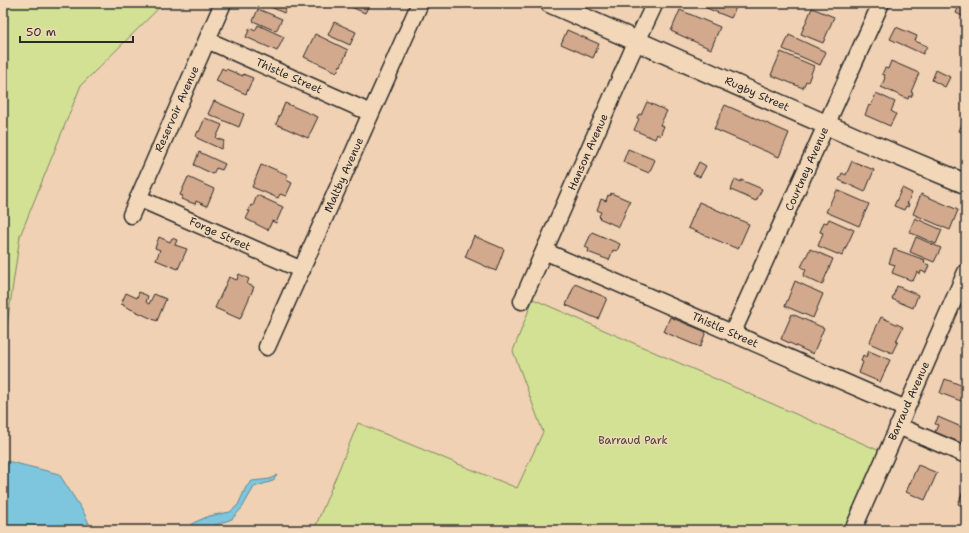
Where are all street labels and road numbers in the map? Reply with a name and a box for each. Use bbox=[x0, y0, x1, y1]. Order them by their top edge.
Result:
street label: Thistle Street bbox=[253, 55, 325, 97]
street label: Reservoir Avenue bbox=[151, 64, 203, 154]
street label: Rugby Street bbox=[722, 73, 792, 115]
street label: Hanson Avenue bbox=[564, 111, 612, 193]
street label: Courtney Avenue bbox=[782, 125, 832, 213]
street label: Maltby Avenue bbox=[321, 135, 367, 215]
street label: Forge Street bbox=[187, 214, 253, 254]
street label: Thistle Street bbox=[689, 309, 761, 351]
street label: Barraud Avenue bbox=[885, 359, 933, 443]

